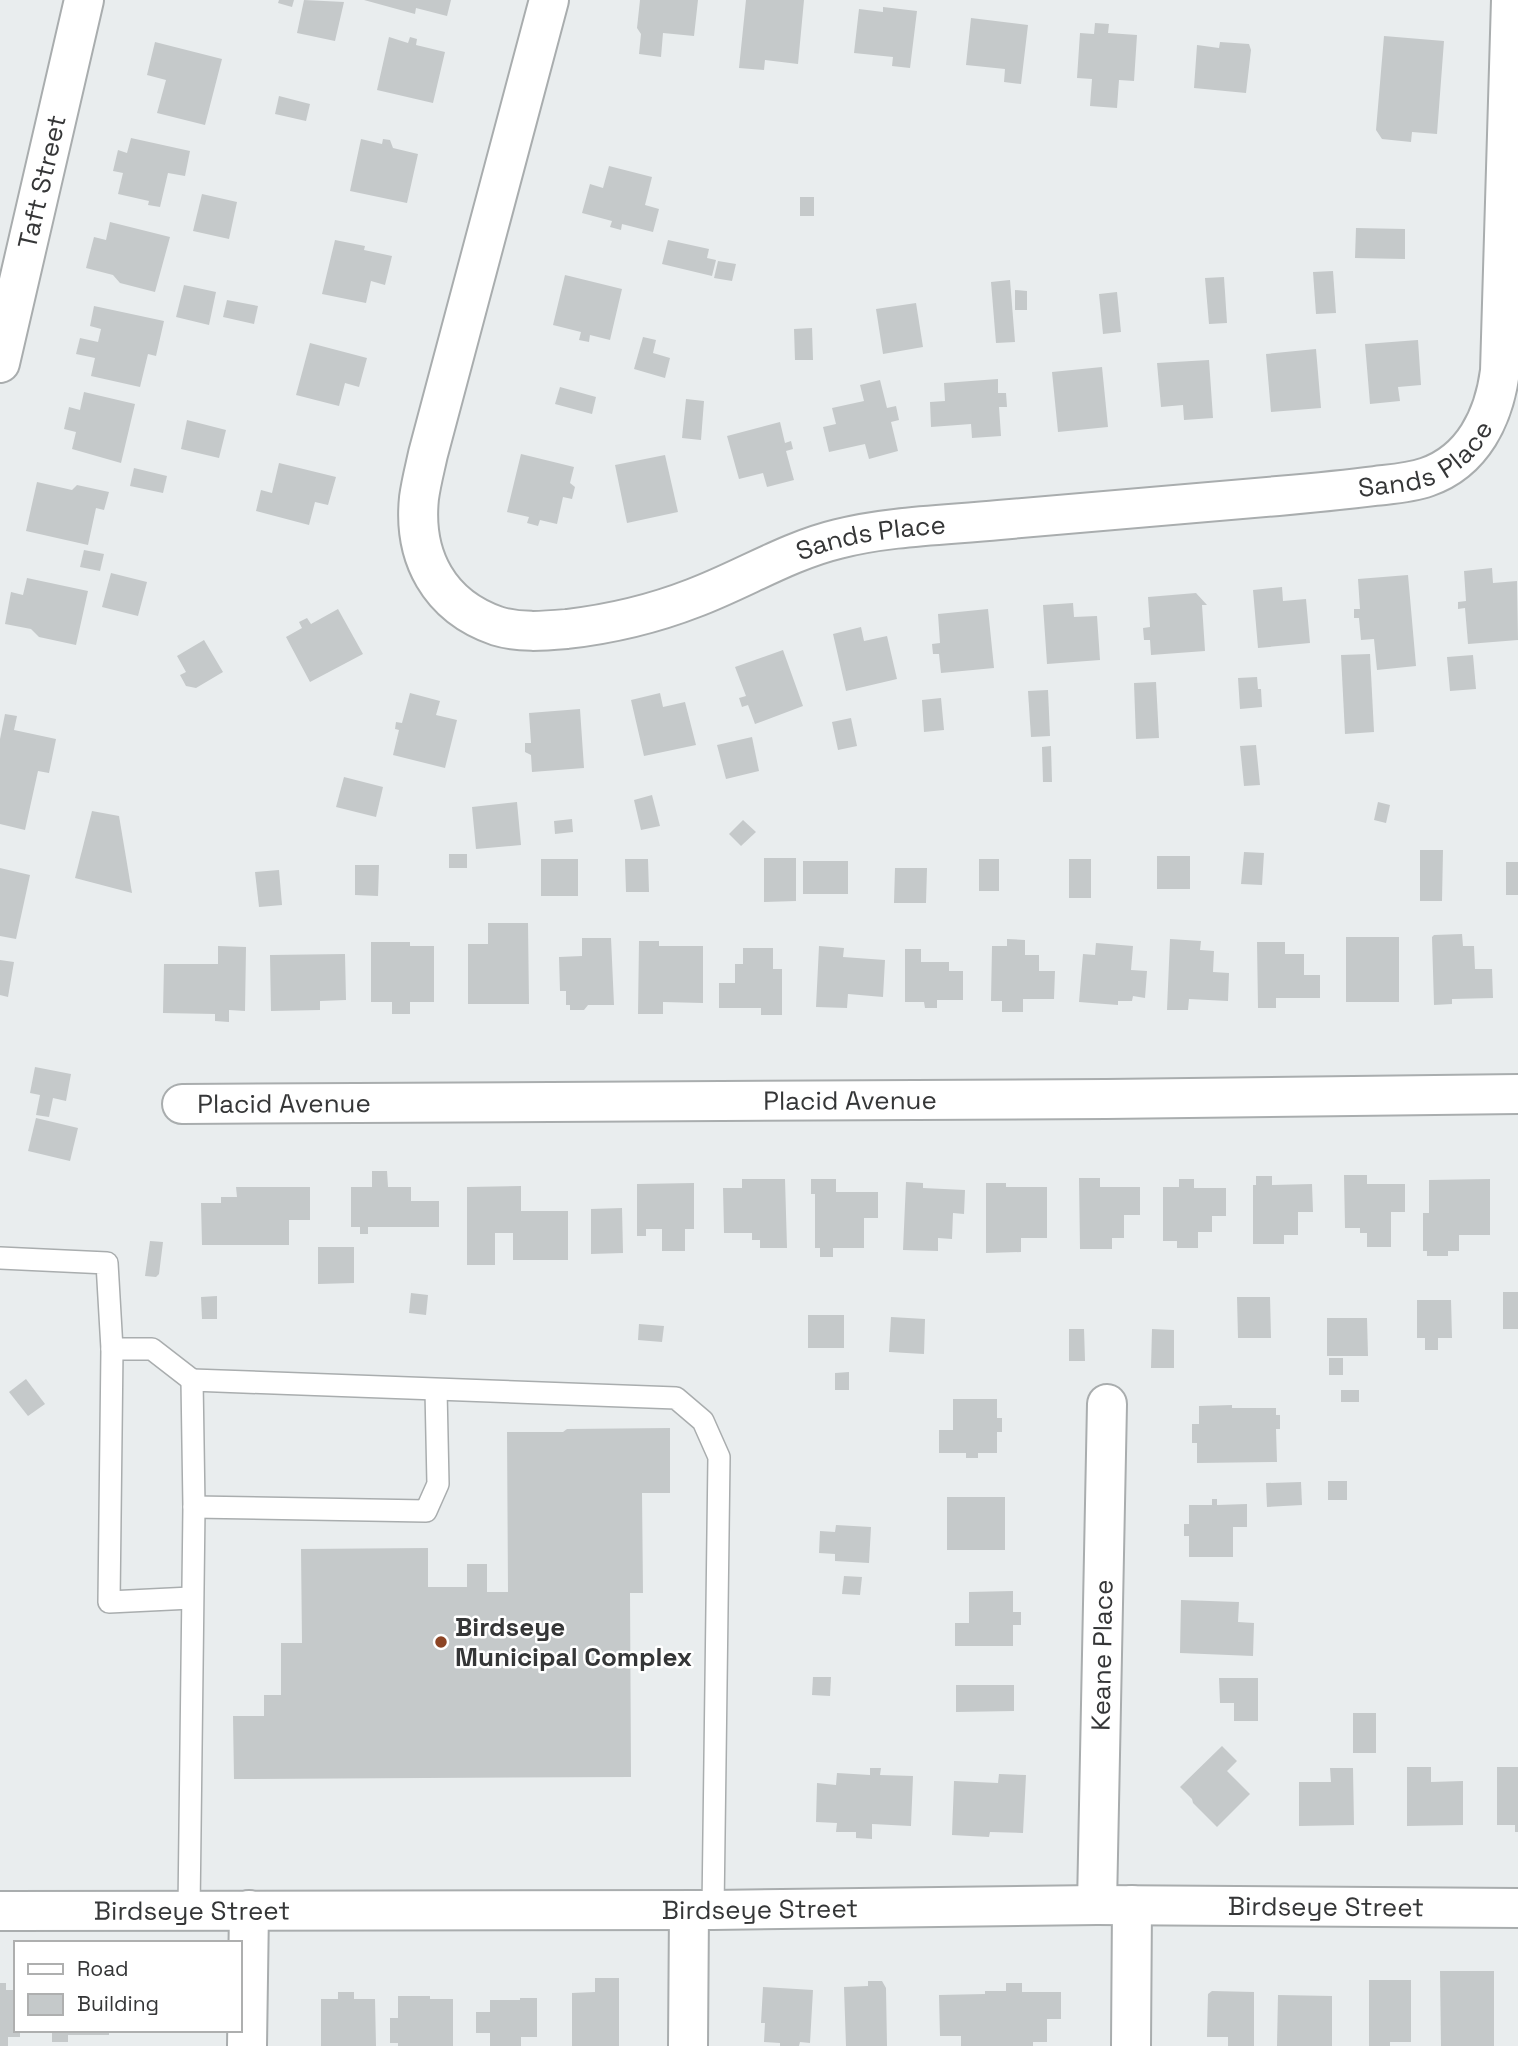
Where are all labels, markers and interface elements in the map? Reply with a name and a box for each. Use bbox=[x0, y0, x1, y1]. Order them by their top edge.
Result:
street label: Taft Street bbox=[10, 112, 74, 252]
street label: Sands Place bbox=[1356, 415, 1500, 505]
street label: Sands Place bbox=[791, 507, 947, 568]
street label: Placid Avenue bbox=[763, 1083, 937, 1118]
street label: Placid Avenue bbox=[197, 1086, 371, 1121]
street label: Keane Place bbox=[1083, 1579, 1120, 1731]
place label: Birdseye Municipal Complex bbox=[455, 1610, 692, 1674]
marker: Birdseye Municipal Complex bbox=[433, 1634, 449, 1650]
street label: Birdseye Street bbox=[1228, 1889, 1424, 1924]
street label: Birdseye Street bbox=[662, 1891, 858, 1927]
street label: Birdseye Street bbox=[94, 1894, 290, 1928]
legend bbox=[14, 1941, 242, 2032]
text: Road bbox=[77, 1955, 129, 1982]
text: Building bbox=[77, 1990, 159, 2017]

